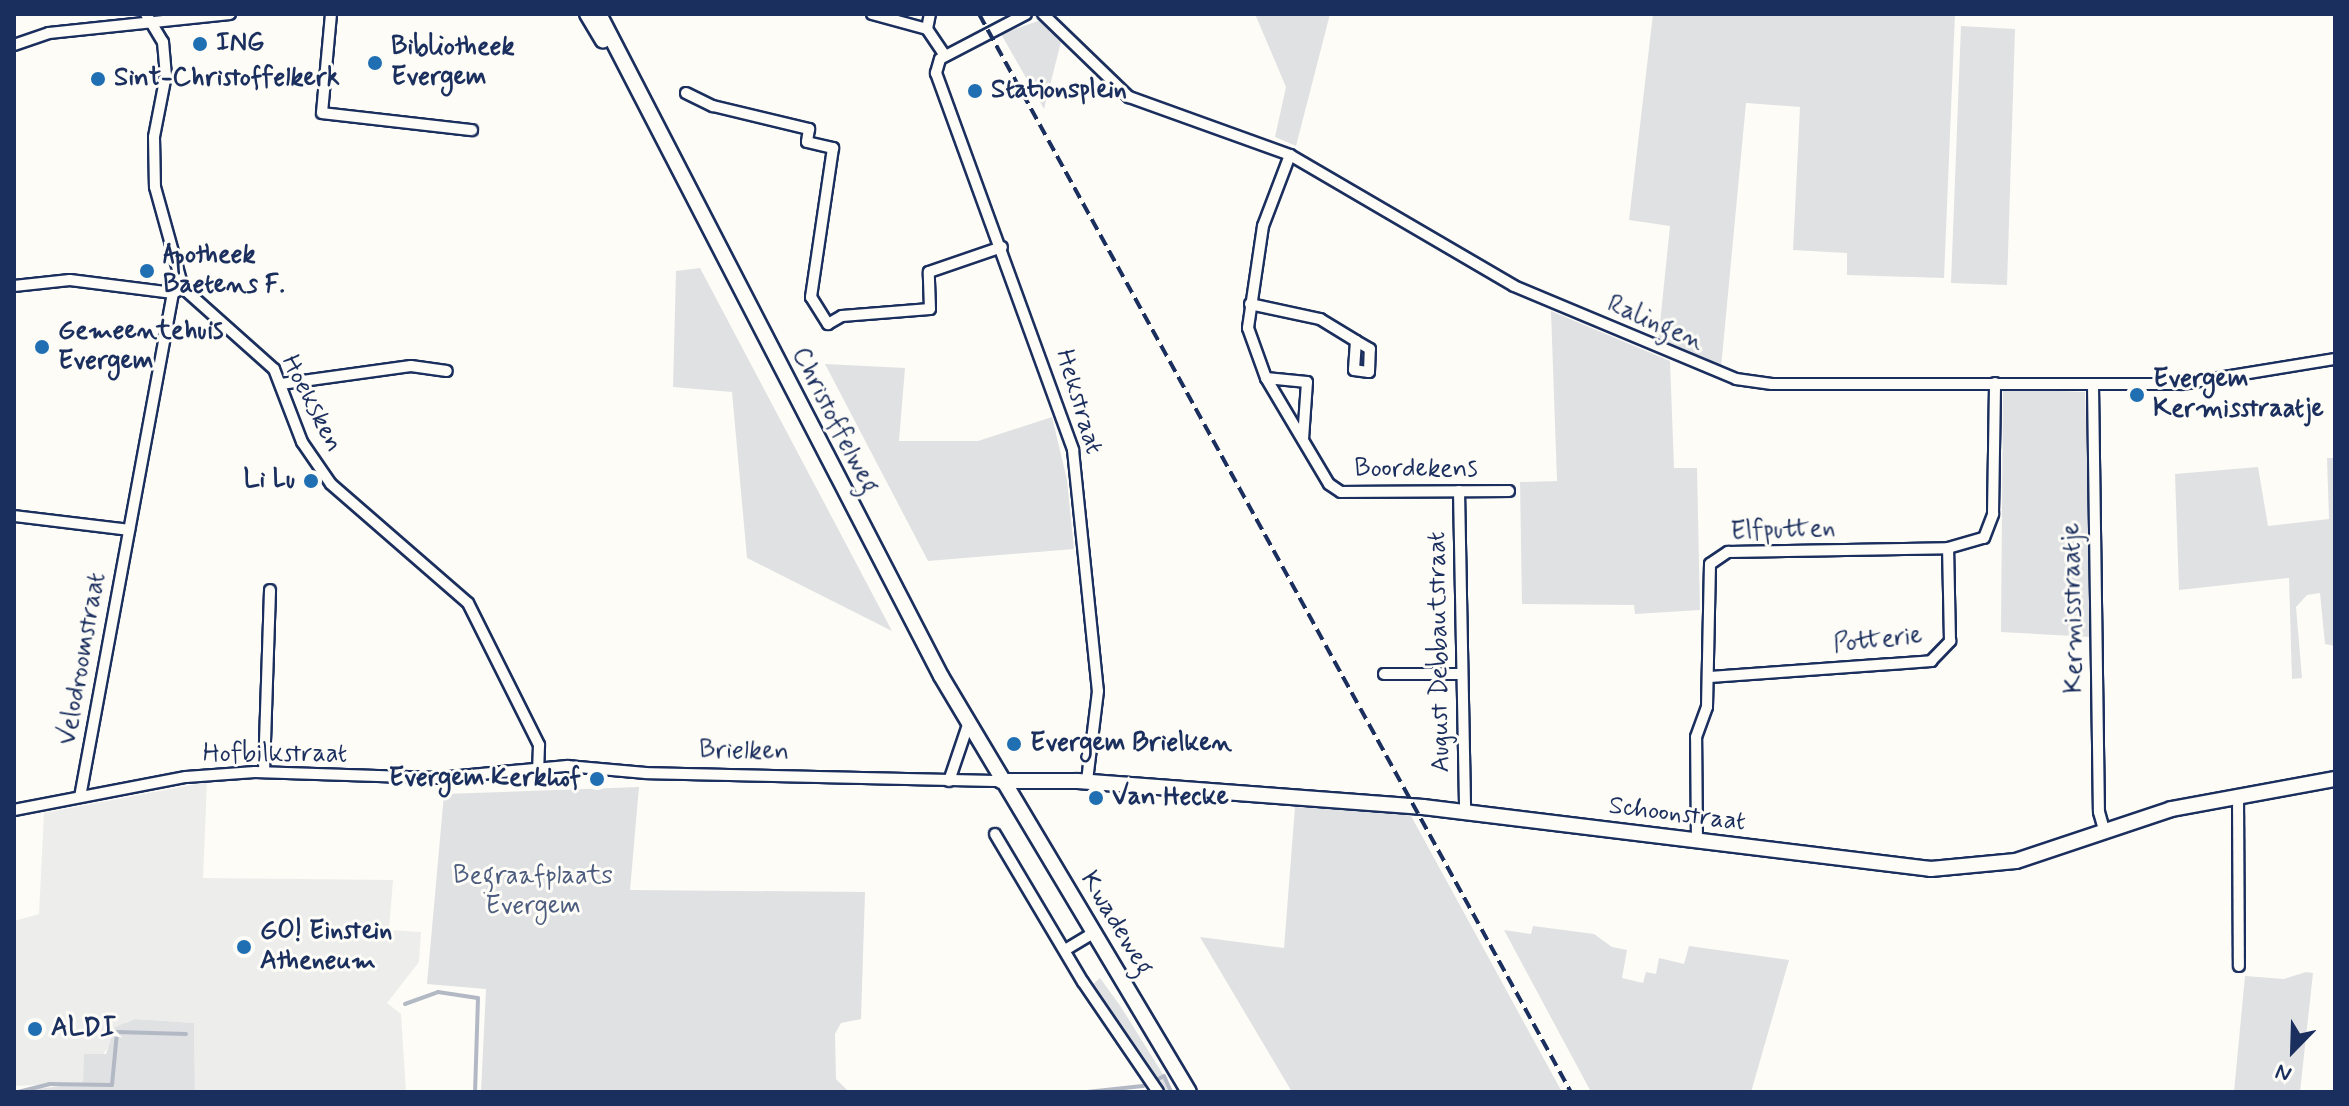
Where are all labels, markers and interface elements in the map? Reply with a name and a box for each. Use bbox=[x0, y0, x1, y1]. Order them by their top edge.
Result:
place label: ING bbox=[216, 28, 264, 60]
place label: Bibliotheek Evergem bbox=[391, 32, 515, 94]
marker: ING bbox=[191, 35, 209, 53]
marker: Bibliotheek Evergem bbox=[366, 54, 384, 72]
place label: Sint-Christoffelkerk bbox=[114, 63, 340, 95]
marker: Sint-Christoffelkerk bbox=[89, 70, 107, 88]
place label: Stationsplein bbox=[991, 75, 1127, 107]
marker: Stationsplein bbox=[966, 82, 984, 100]
place label: Apotheek Baetens F. bbox=[163, 240, 284, 302]
marker: Apotheek Baetens F. bbox=[138, 262, 156, 280]
street label: Ralingen bbox=[1602, 290, 1708, 358]
place label: Gemeentehuis Evergem bbox=[58, 316, 224, 378]
marker: Gemeentehuis Evergem bbox=[33, 338, 51, 356]
street label: Christoffelweg bbox=[784, 342, 884, 500]
street label: Hekstraat bbox=[1047, 346, 1109, 458]
street label: Hoeksken bbox=[273, 350, 349, 458]
place label: Evergem Kermisstraatje bbox=[2153, 364, 2324, 426]
marker: Evergem Kermisstraatje bbox=[2128, 386, 2146, 404]
street label: Boordekens bbox=[1354, 454, 1478, 486]
place label: Li Lu bbox=[239, 465, 295, 497]
marker: Li Lu bbox=[302, 472, 320, 490]
street label: Elfputten bbox=[1730, 514, 1836, 548]
street label: Kermisstraatje bbox=[2057, 522, 2091, 694]
street label: August Debbautstraat bbox=[1422, 531, 1458, 773]
street label: Velodroomstraat bbox=[52, 570, 114, 748]
street label: Potterie bbox=[1832, 621, 1924, 661]
place label: Evergem Brielken bbox=[1030, 728, 1223, 760]
marker: Evergem Brielken bbox=[1005, 735, 1023, 753]
street label: Brielken bbox=[699, 736, 789, 768]
street label: Hofbilkstraat bbox=[203, 739, 347, 771]
place label: Evergem Kerkhof bbox=[390, 763, 581, 795]
marker: Evergem Kerkhof bbox=[588, 770, 606, 788]
place label: Van Hecke bbox=[1112, 782, 1228, 814]
marker: Van Hecke bbox=[1087, 789, 1105, 807]
street label: Schoonstraat bbox=[1607, 791, 1747, 839]
park label: Begraafplaats Evergem bbox=[453, 861, 613, 922]
street label: Kwadeweg bbox=[1073, 866, 1159, 982]
place label: GO! Einstein Atheneum bbox=[260, 916, 392, 978]
marker: GO! Einstein Atheneum bbox=[235, 938, 253, 956]
north arrow bbox=[2253, 1010, 2333, 1090]
place label: ALDI bbox=[51, 1013, 116, 1045]
marker: ALDI bbox=[26, 1020, 44, 1038]
text: N bbox=[2271, 1056, 2296, 1088]

